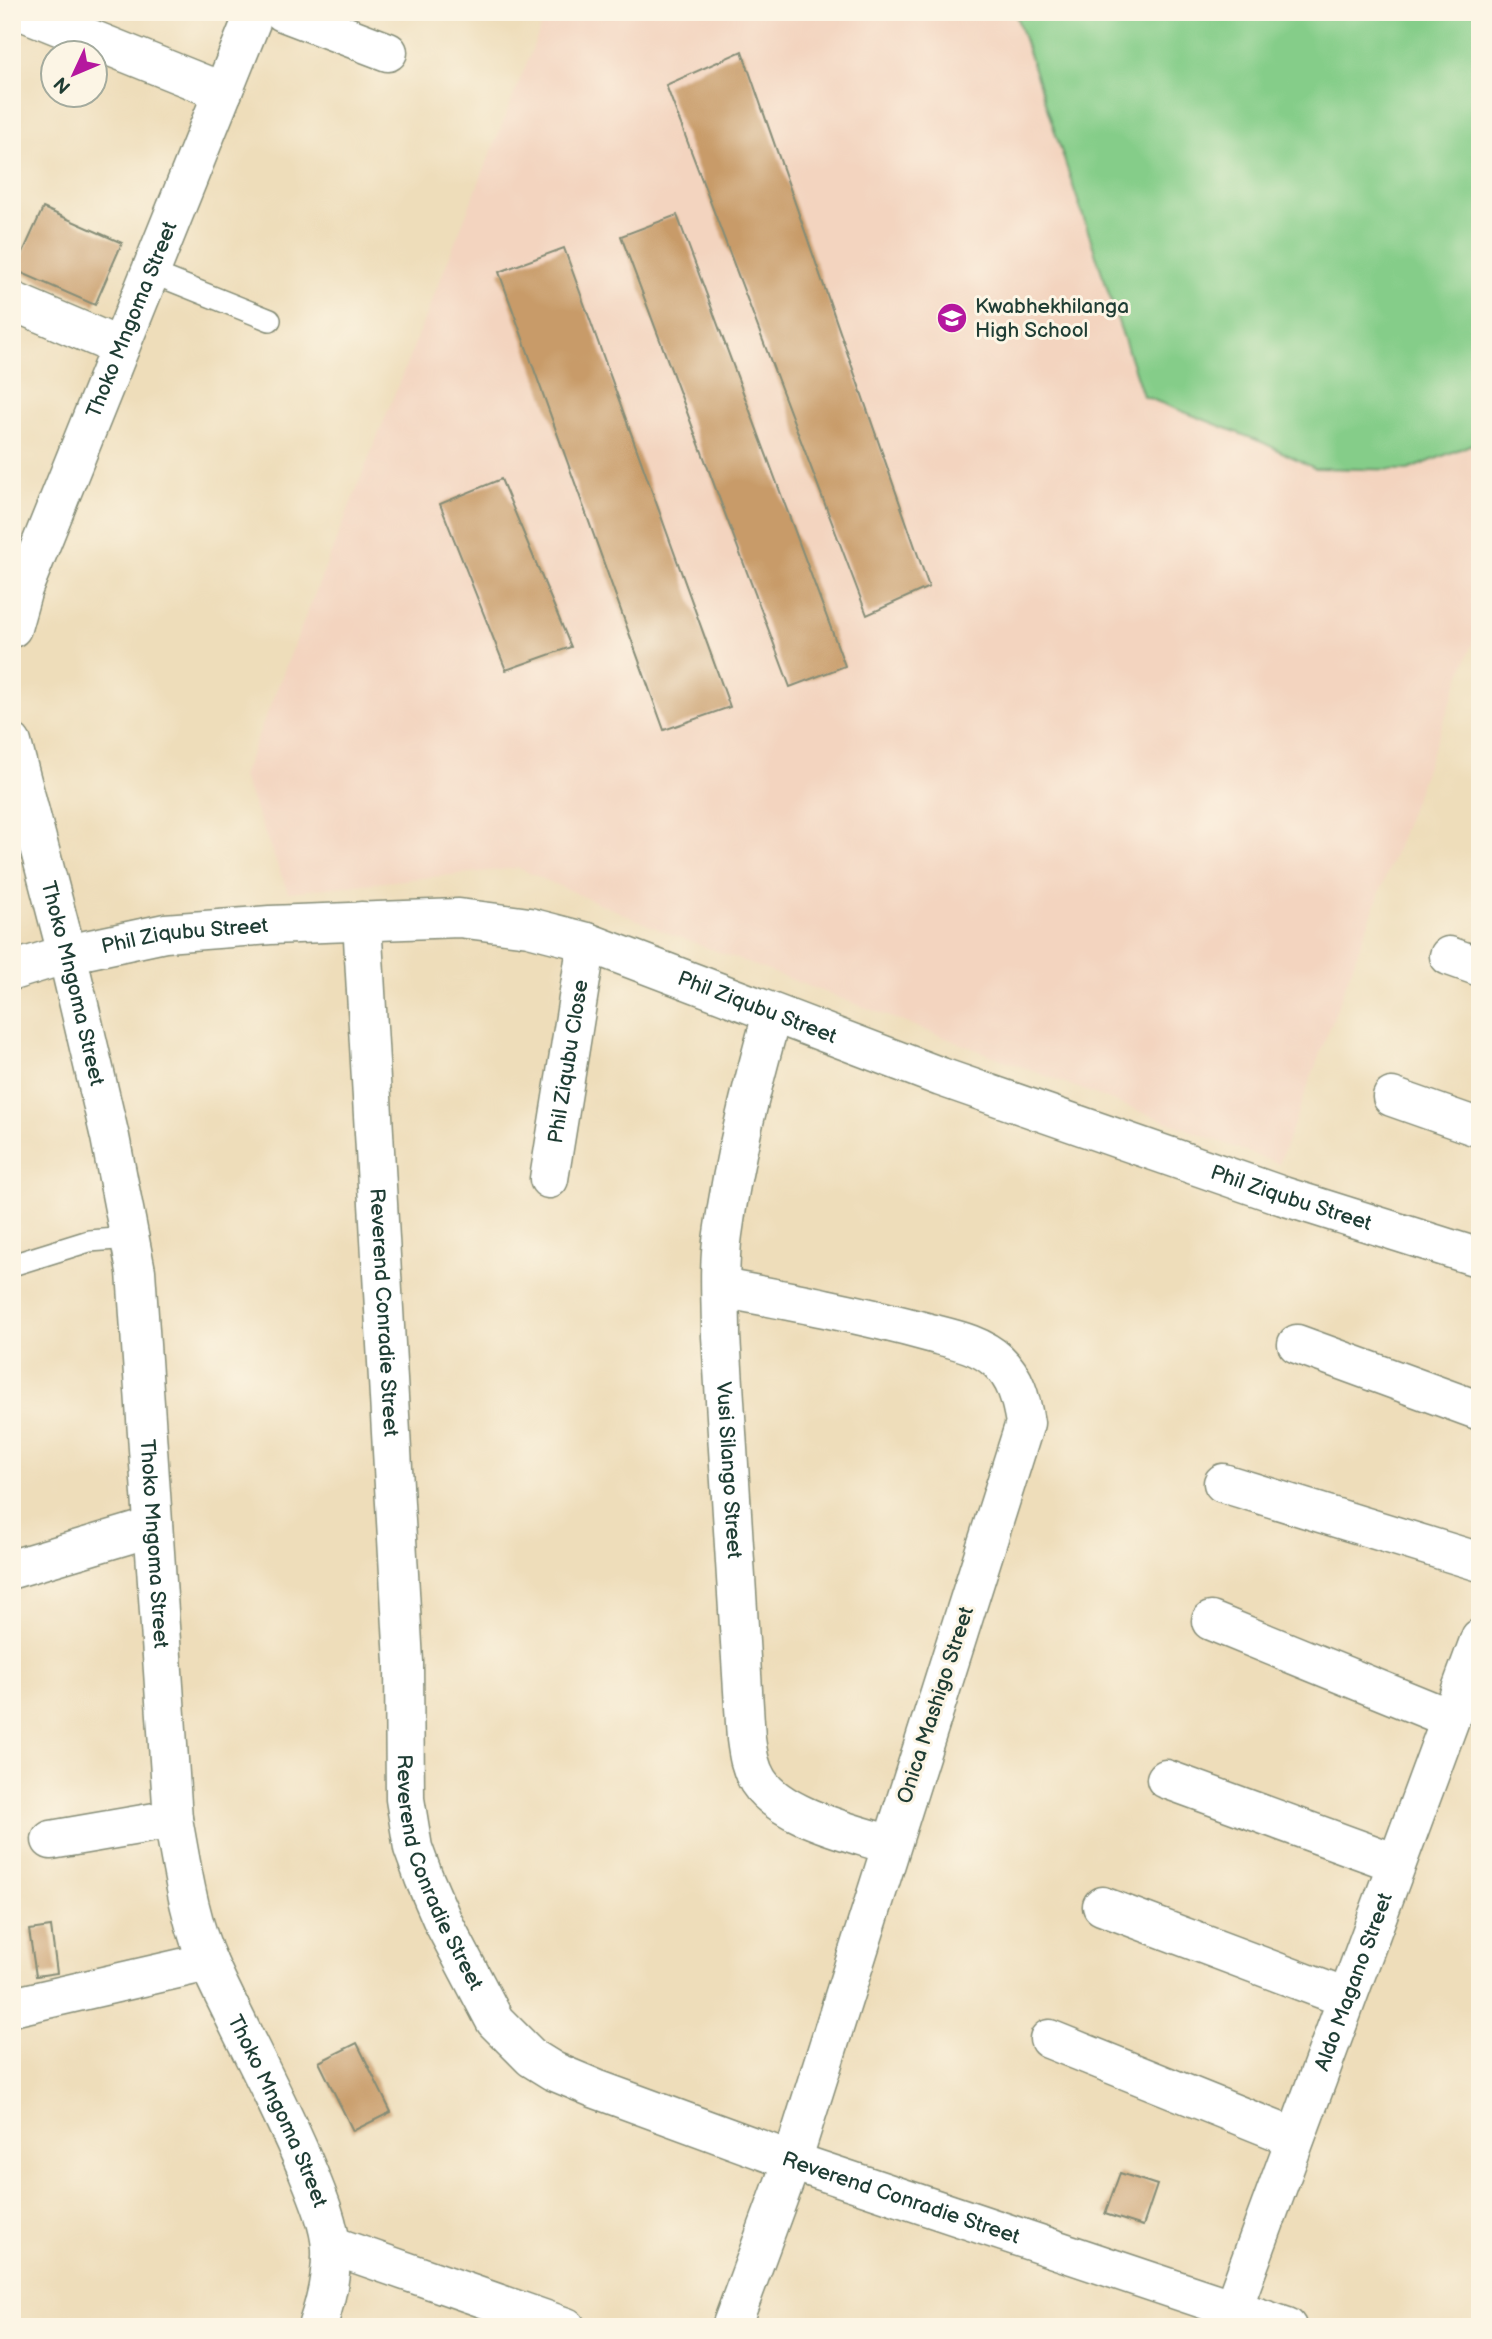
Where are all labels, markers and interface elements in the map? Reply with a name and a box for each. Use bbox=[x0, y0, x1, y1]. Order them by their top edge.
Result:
north arrow bbox=[38, 38, 108, 108]
text: N bbox=[50, 72, 76, 98]
street label: Thoko Mngoma Street bbox=[81, 217, 183, 422]
place label: Kwabhekhilanga High School bbox=[975, 294, 1129, 343]
school or university icon: Kwabhekhilanga High School bbox=[935, 301, 969, 335]
street label: Thoko Mngoma Street bbox=[36, 879, 110, 1089]
street label: Phil Ziqubu Street bbox=[99, 913, 270, 959]
street label: Phil Ziqubu Street bbox=[674, 966, 841, 1049]
street label: Phil Ziqubu Close bbox=[543, 978, 594, 1145]
street label: Phil Ziqubu Street bbox=[1207, 1160, 1375, 1236]
street label: Reverend Conradie Street bbox=[364, 1187, 403, 1438]
street label: Vusi Silango Street bbox=[711, 1381, 747, 1560]
street label: Thoko Mngoma Street bbox=[134, 1439, 173, 1650]
street label: Onica Mashigo Street bbox=[892, 1603, 979, 1807]
street label: Reverend Conradie Street bbox=[392, 1754, 489, 1995]
street label: Aldo Magano Street bbox=[1310, 1889, 1398, 2074]
street label: Thoko Mngoma Street bbox=[222, 2011, 333, 2211]
street label: Reverend Conradie Street bbox=[779, 2146, 1023, 2250]

